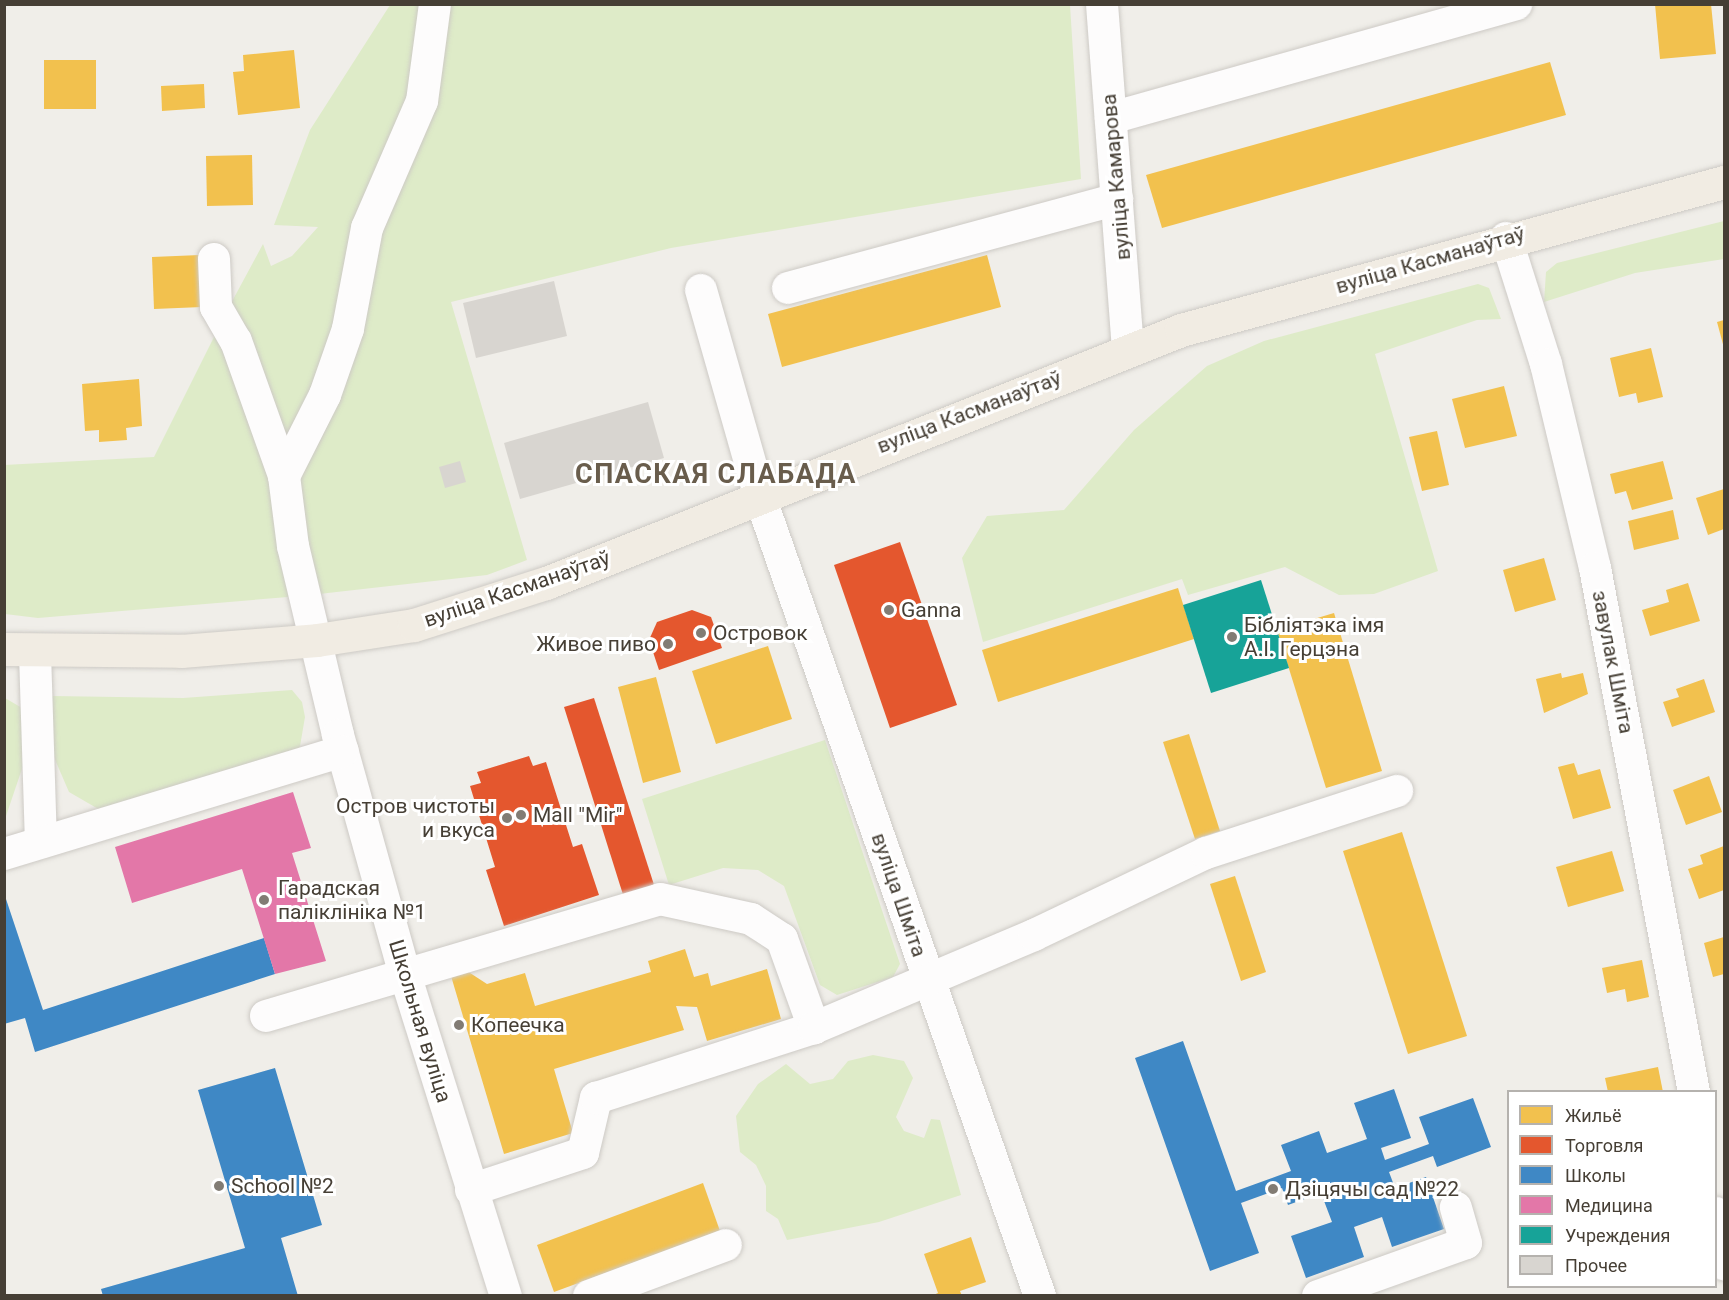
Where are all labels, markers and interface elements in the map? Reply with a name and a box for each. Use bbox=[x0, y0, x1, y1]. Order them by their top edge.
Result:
street label: вуліца Камарова bbox=[1096, 93, 1136, 261]
street label: вуліца Касманаўтаў bbox=[1333, 221, 1527, 299]
street label: вуліца Касманаўтаў bbox=[873, 365, 1065, 459]
district label: СПАСКАЯ СЛАБАДА bbox=[575, 459, 857, 491]
street label: вуліца Касманаўтаў bbox=[421, 545, 613, 633]
street label: завулак Шміта bbox=[1587, 588, 1639, 736]
place label: Ganna bbox=[901, 597, 961, 623]
marker: Ganna bbox=[882, 603, 896, 617]
place label: Бібліятэка імя А.І. Герцэна bbox=[1244, 612, 1384, 662]
place label: Островок bbox=[713, 620, 808, 646]
marker: Островок bbox=[694, 626, 708, 640]
marker: Бібліятэка імя А.І. Герцэна bbox=[1225, 630, 1239, 644]
place label: Живое пиво bbox=[536, 631, 656, 657]
marker: Живое пиво bbox=[661, 637, 675, 651]
place label: Остров чистоты и вкуса bbox=[336, 793, 495, 843]
place label: Mall "Mir" bbox=[533, 802, 622, 828]
marker: Mall "Mir" bbox=[514, 808, 528, 822]
marker: Остров чистоты и вкуса bbox=[500, 811, 514, 825]
street label: вуліца Шміта bbox=[866, 830, 932, 960]
place label: Гарадская паліклініка №1 bbox=[278, 875, 426, 925]
marker: Гарадская паліклініка №1 bbox=[255, 891, 273, 909]
street label: Школьная вуліца bbox=[383, 936, 457, 1106]
place label: Копеечка bbox=[471, 1012, 565, 1038]
marker: Копеечка bbox=[452, 1018, 466, 1032]
legend bbox=[1507, 1090, 1717, 1288]
text: Жильё bbox=[1565, 1105, 1621, 1126]
text: Торговля bbox=[1565, 1135, 1643, 1156]
text: Школы bbox=[1565, 1165, 1626, 1186]
place label: School №2 bbox=[231, 1173, 334, 1199]
place label: Дзіцячы сад №22 bbox=[1285, 1176, 1459, 1202]
marker: School №2 bbox=[212, 1179, 226, 1193]
marker: Дзіцячы сад №22 bbox=[1266, 1182, 1280, 1196]
text: Медицина bbox=[1565, 1195, 1653, 1216]
text: Учреждения bbox=[1565, 1225, 1670, 1246]
text: Прочее bbox=[1565, 1255, 1627, 1276]

